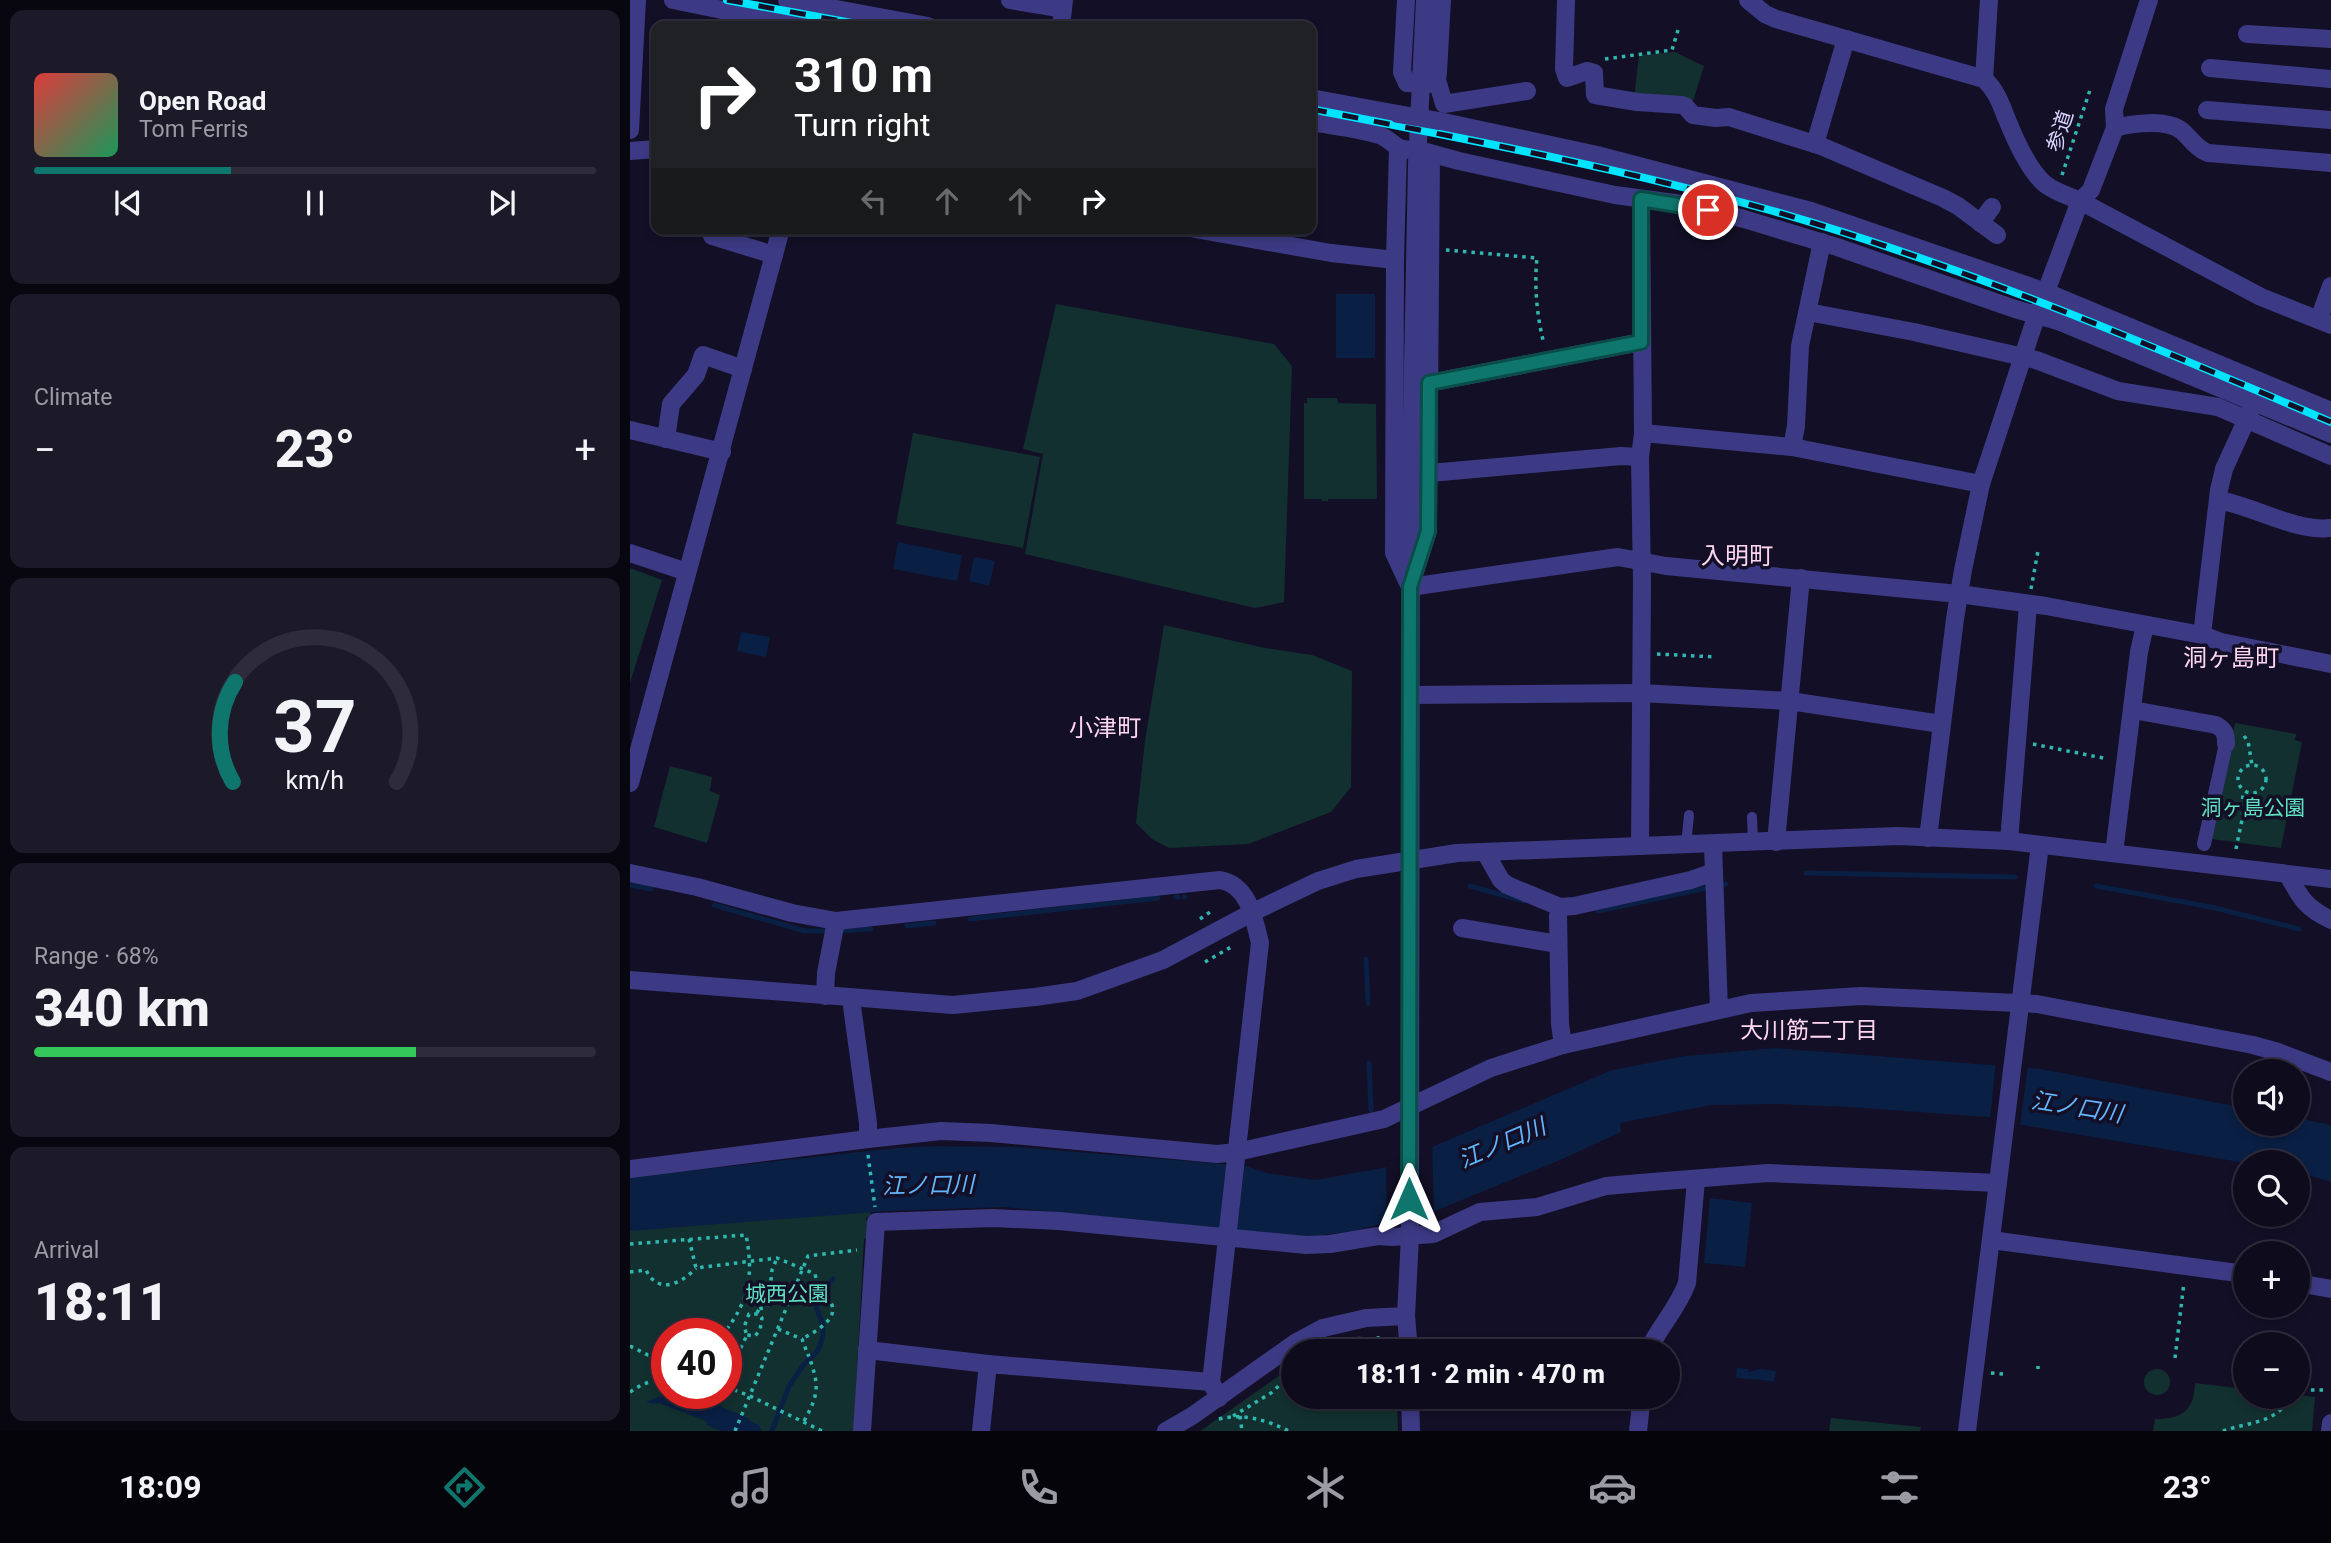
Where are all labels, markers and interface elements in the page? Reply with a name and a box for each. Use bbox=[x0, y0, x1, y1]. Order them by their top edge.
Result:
text: 310 m bbox=[794, 47, 933, 104]
icon: right bbox=[679, 49, 770, 140]
text: Open Road bbox=[139, 86, 267, 116]
text: Turn right bbox=[794, 106, 930, 144]
street label: 参道 bbox=[2042, 107, 2078, 155]
text: Tom Ferris bbox=[139, 116, 248, 143]
pin bbox=[1678, 180, 1738, 240]
icon: left bbox=[855, 182, 893, 220]
icon: ahead bbox=[928, 182, 966, 220]
icon: ahead bbox=[1001, 182, 1039, 220]
icon: right bbox=[1074, 182, 1112, 220]
icon: previous bbox=[109, 184, 147, 222]
icon: pause bbox=[296, 184, 334, 222]
icon: next bbox=[483, 184, 521, 222]
icon: arrive bbox=[1689, 191, 1727, 229]
text: Climate bbox=[34, 384, 113, 411]
text: 23° bbox=[275, 419, 355, 480]
text: − bbox=[34, 428, 56, 472]
text: + bbox=[574, 428, 596, 472]
district label: 入明町 bbox=[1701, 542, 1773, 570]
district label: 洞ヶ島町 bbox=[2183, 644, 2279, 672]
text: 37 bbox=[273, 684, 357, 770]
district label: 小津町 bbox=[1069, 714, 1141, 742]
text: km/h bbox=[286, 765, 344, 794]
park label: 洞ヶ島公園 bbox=[2201, 796, 2306, 820]
text: Range · 68% bbox=[34, 943, 159, 970]
text: 340 km bbox=[34, 978, 210, 1039]
district label: 大川筋二丁目 bbox=[1740, 1017, 1878, 1044]
map controls bbox=[2233, 1059, 2310, 1409]
button: sound bbox=[2233, 1059, 2310, 1136]
water label: 江ノ口川 bbox=[2029, 1087, 2127, 1128]
water label: 江ノ口川 bbox=[1455, 1112, 1553, 1174]
button: search bbox=[2233, 1150, 2310, 1227]
position arrow bbox=[1372, 1162, 1446, 1236]
water label: 江ノ口川 bbox=[882, 1171, 977, 1200]
text: Arrival bbox=[34, 1237, 99, 1264]
button: + bbox=[2233, 1241, 2310, 1318]
text: 18:11 bbox=[34, 1272, 169, 1333]
park label: 城西公園 bbox=[745, 1282, 829, 1306]
speed limit sign: 40 bbox=[651, 1318, 742, 1409]
button: − bbox=[2233, 1332, 2310, 1409]
text: 18:11 · 2 min · 470 m bbox=[1356, 1359, 1605, 1389]
icon: directions bbox=[440, 1463, 489, 1512]
icon: music bbox=[727, 1463, 776, 1512]
icon: phone bbox=[1014, 1463, 1063, 1512]
icon: climate bbox=[1301, 1463, 1350, 1512]
icon: car bbox=[1588, 1463, 1637, 1512]
icon: filters bbox=[1875, 1463, 1924, 1512]
text: 18:09 bbox=[119, 1468, 202, 1506]
text: 23° bbox=[2163, 1468, 2212, 1506]

